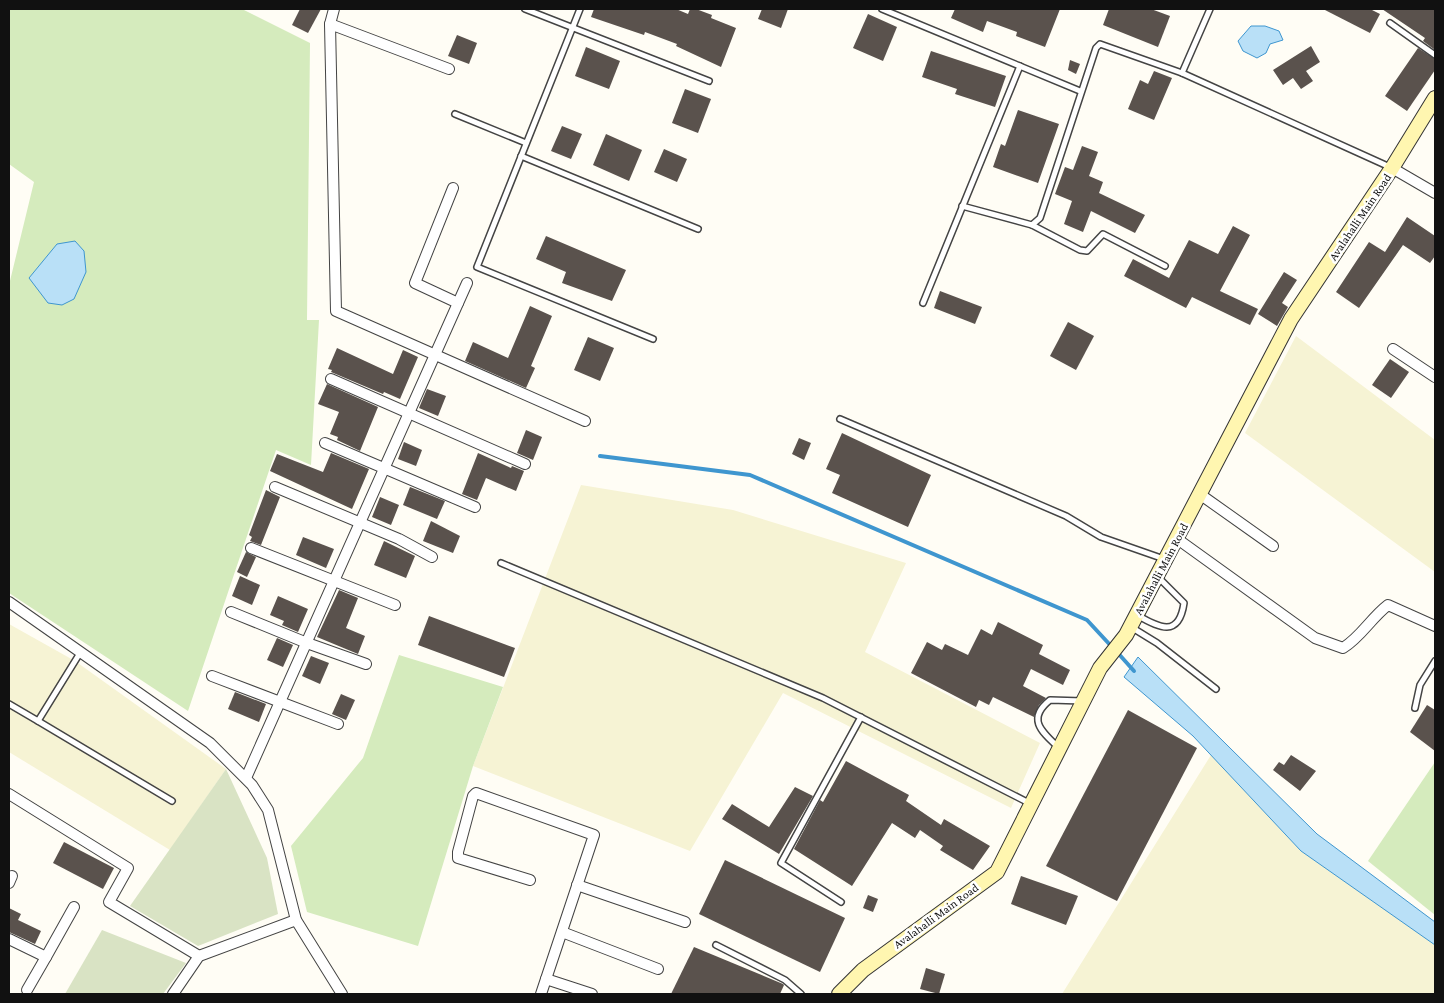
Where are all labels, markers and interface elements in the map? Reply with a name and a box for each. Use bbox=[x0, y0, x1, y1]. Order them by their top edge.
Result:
street label: Avalahalli Main Road bbox=[1326, 170, 1395, 263]
street label: Avalahalli Main Road bbox=[1131, 520, 1191, 617]
street label: Avalahalli Main Road bbox=[891, 880, 982, 952]

